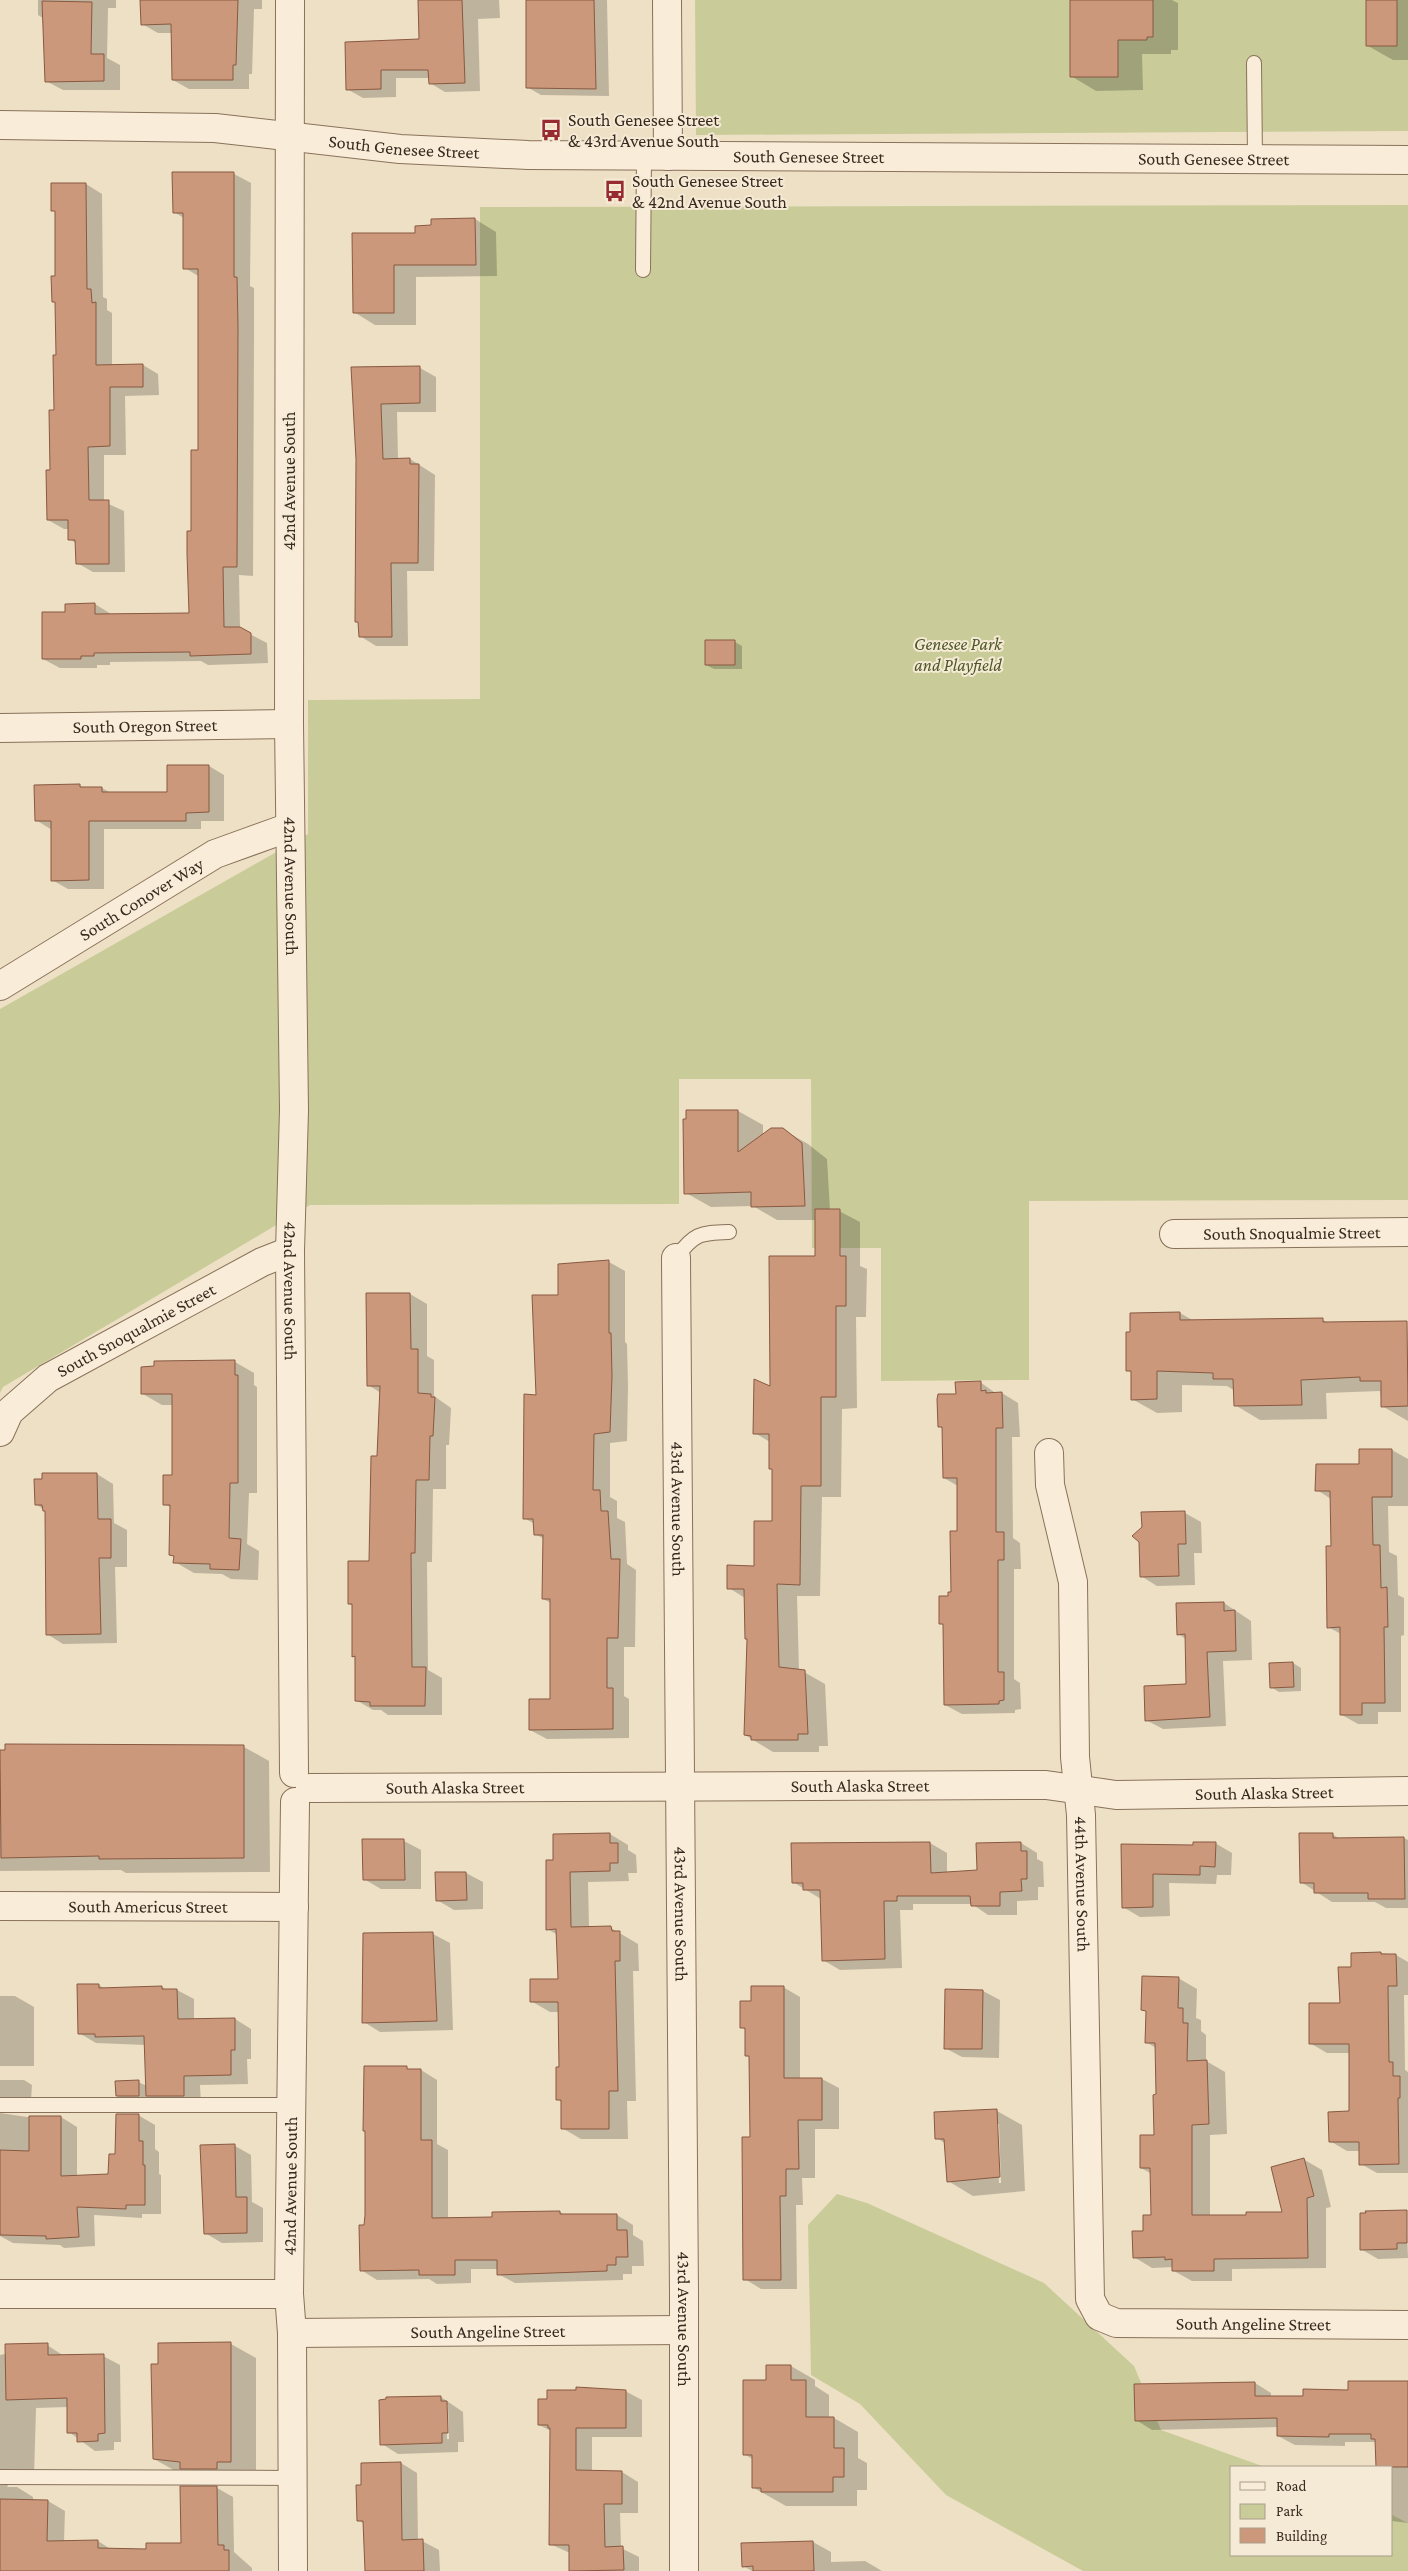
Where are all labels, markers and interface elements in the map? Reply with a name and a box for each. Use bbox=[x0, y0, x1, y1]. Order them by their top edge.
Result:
place label: South Genesee Street & 43rd Avenue South bbox=[568, 110, 720, 151]
bus stop icon: South Genesee Street & 43rd Avenue South bbox=[538, 117, 564, 143]
street label: South Genesee Street bbox=[327, 131, 481, 163]
street label: South Genesee Street bbox=[733, 146, 885, 167]
street label: South Genesee Street bbox=[1138, 148, 1290, 169]
place label: South Genesee Street & 42nd Avenue South bbox=[632, 171, 787, 212]
bus stop icon: South Genesee Street & 42nd Avenue South bbox=[602, 178, 628, 204]
street label: 42nd Avenue South bbox=[279, 411, 299, 551]
park label: Genesee Park and Playfield bbox=[914, 634, 1003, 675]
street label: South Oregon Street bbox=[72, 715, 219, 737]
street label: 42nd Avenue South bbox=[280, 816, 302, 956]
street label: South Conover Way bbox=[76, 853, 208, 945]
street label: 42nd Avenue South bbox=[280, 1221, 301, 1361]
street label: South Snoqualmie Street bbox=[1203, 1222, 1382, 1244]
street label: South Snoqualmie Street bbox=[53, 1279, 220, 1381]
street label: 43rd Avenue South bbox=[667, 1441, 688, 1577]
street label: South Alaska Street bbox=[791, 1775, 930, 1796]
street label: South Alaska Street bbox=[386, 1777, 525, 1798]
street label: South Alaska Street bbox=[1195, 1782, 1335, 1804]
street label: 44th Avenue South bbox=[1071, 1816, 1094, 1953]
street label: 43rd Avenue South bbox=[671, 1846, 692, 1982]
street label: South Americus Street bbox=[68, 1896, 229, 1917]
street label: 42nd Avenue South bbox=[279, 2116, 301, 2256]
street label: 43rd Avenue South bbox=[674, 2251, 694, 2387]
street label: South Angeline Street bbox=[1176, 2313, 1332, 2334]
street label: South Angeline Street bbox=[410, 2321, 567, 2342]
legend bbox=[1230, 2466, 1393, 2556]
text: Road bbox=[1276, 2478, 1307, 2494]
text: Park bbox=[1276, 2503, 1303, 2519]
text: Building bbox=[1276, 2528, 1327, 2545]

